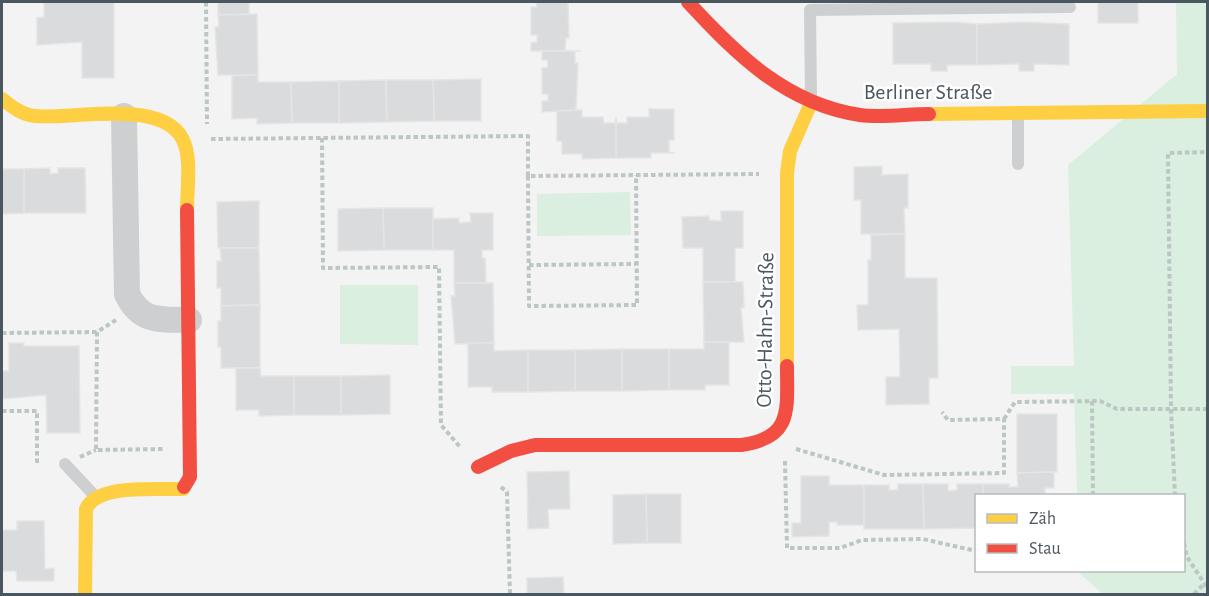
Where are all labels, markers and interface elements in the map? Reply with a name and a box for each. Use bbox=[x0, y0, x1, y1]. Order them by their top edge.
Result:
street label: Berliner Straße bbox=[864, 81, 992, 103]
street label: Otto-Hahn-Straße bbox=[753, 252, 777, 408]
legend bbox=[975, 494, 1185, 572]
text: Zäh bbox=[1029, 510, 1056, 528]
text: Stau bbox=[1029, 540, 1061, 558]

